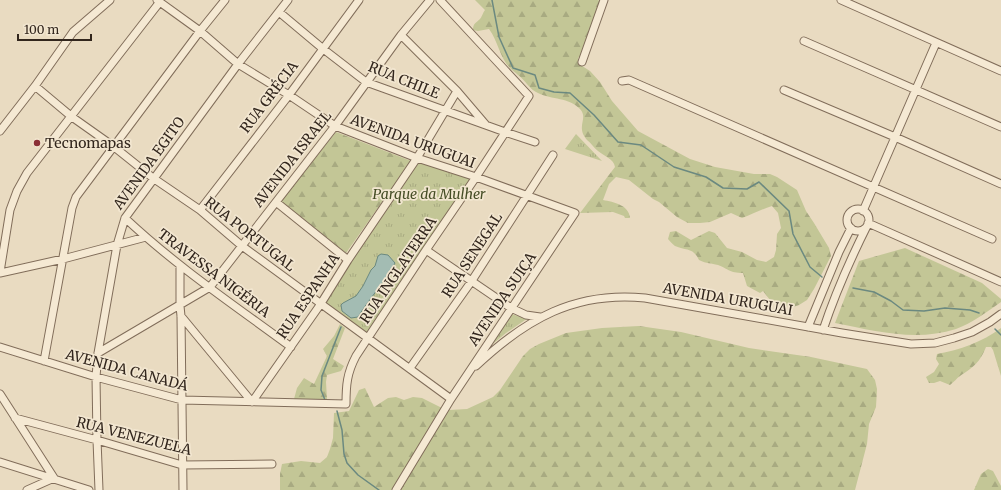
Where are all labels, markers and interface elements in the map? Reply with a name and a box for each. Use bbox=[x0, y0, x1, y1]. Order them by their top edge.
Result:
scale bar bbox=[18, 16, 91, 42]
text: 100 m bbox=[24, 22, 59, 37]
street label: RUA GRÉCIA bbox=[236, 57, 302, 136]
street label: RUA CHILE bbox=[366, 58, 442, 103]
street label: AVENIDA ISRAEL bbox=[248, 107, 335, 211]
street label: AVENIDA URUGUAI bbox=[347, 110, 478, 172]
street label: AVENIDA EGITO bbox=[109, 113, 189, 214]
place label: Tecnomapas bbox=[45, 134, 131, 152]
marker: Tecnomapas bbox=[32, 138, 42, 148]
park label: Parque da Mulher bbox=[372, 185, 486, 203]
street label: RUA PORTUGAL bbox=[201, 193, 299, 275]
street label: RUA SENEGAL bbox=[438, 209, 506, 301]
street label: RUA INGLATERRA bbox=[356, 213, 441, 327]
street label: TRAVESSA NIGÉRIA bbox=[154, 225, 274, 321]
street label: AVENIDA SUIÇA bbox=[464, 249, 540, 350]
street label: RUA ESPANHA bbox=[273, 250, 343, 342]
street label: AVENIDA URUGUAI bbox=[661, 279, 794, 319]
street label: AVENIDA CANADÁ bbox=[63, 345, 190, 395]
street label: RUA VENEZUELA bbox=[75, 413, 194, 459]

